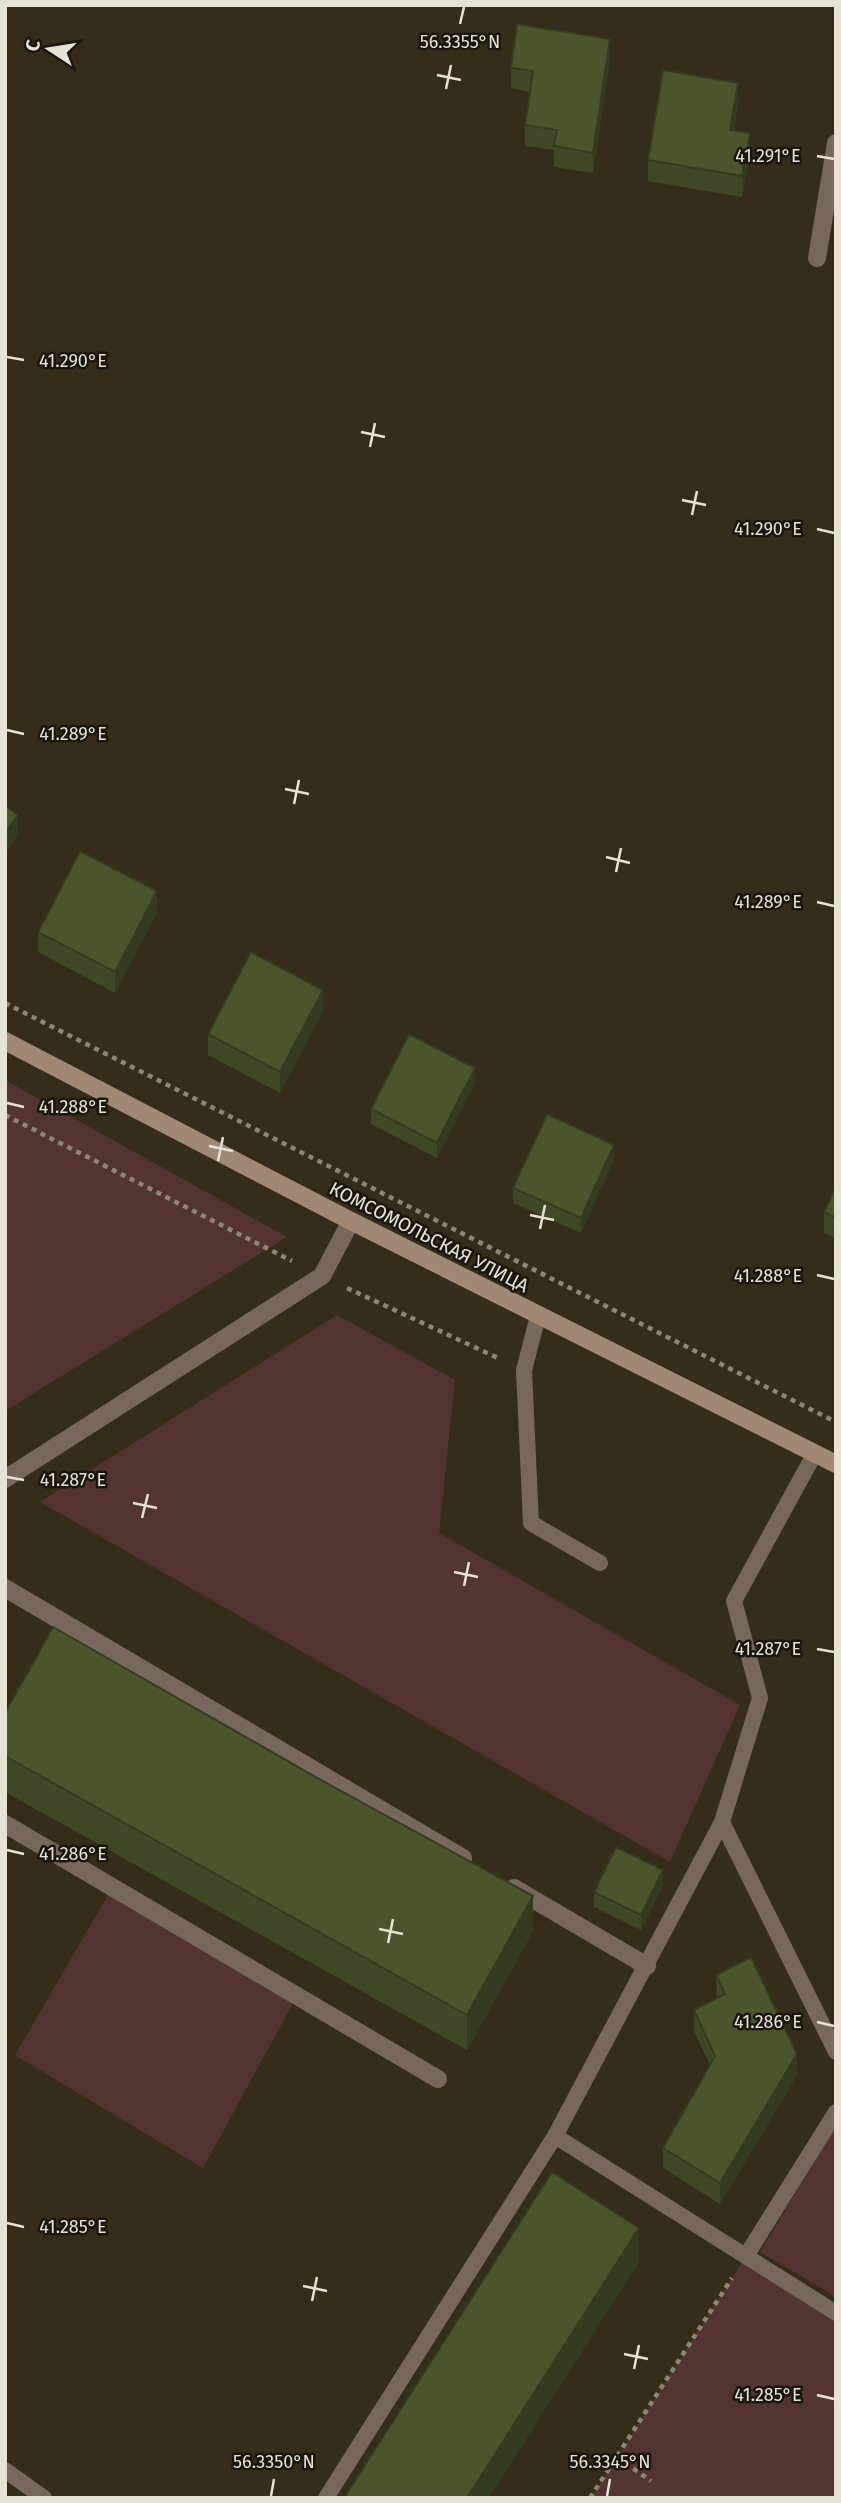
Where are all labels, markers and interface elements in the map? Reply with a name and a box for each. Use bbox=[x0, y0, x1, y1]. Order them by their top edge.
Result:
north arrow bbox=[14, 14, 84, 84]
text: 56.3355°N bbox=[420, 31, 500, 53]
text: С bbox=[20, 38, 45, 53]
text: 41.291°E bbox=[735, 145, 801, 167]
text: 41.290°E bbox=[39, 350, 107, 372]
text: 41.290°E bbox=[734, 518, 802, 540]
text: 41.289°E bbox=[39, 723, 107, 745]
text: 41.289°E bbox=[734, 891, 802, 913]
text: 41.288°E bbox=[39, 1096, 107, 1118]
street label: КОМСОМОЛЬСКАЯ УЛИЦА bbox=[325, 1177, 533, 1297]
text: 41.288°E bbox=[734, 1265, 802, 1287]
text: 41.287°E bbox=[40, 1469, 106, 1491]
text: 41.287°E bbox=[735, 1638, 801, 1660]
text: 41.286°E bbox=[39, 1843, 107, 1865]
text: 41.286°E bbox=[734, 2011, 802, 2033]
text: 41.285°E bbox=[39, 2216, 107, 2238]
text: 41.285°E bbox=[734, 2384, 802, 2406]
text: 56.3350°N bbox=[233, 2451, 315, 2473]
text: 56.3345°N bbox=[570, 2451, 650, 2473]

